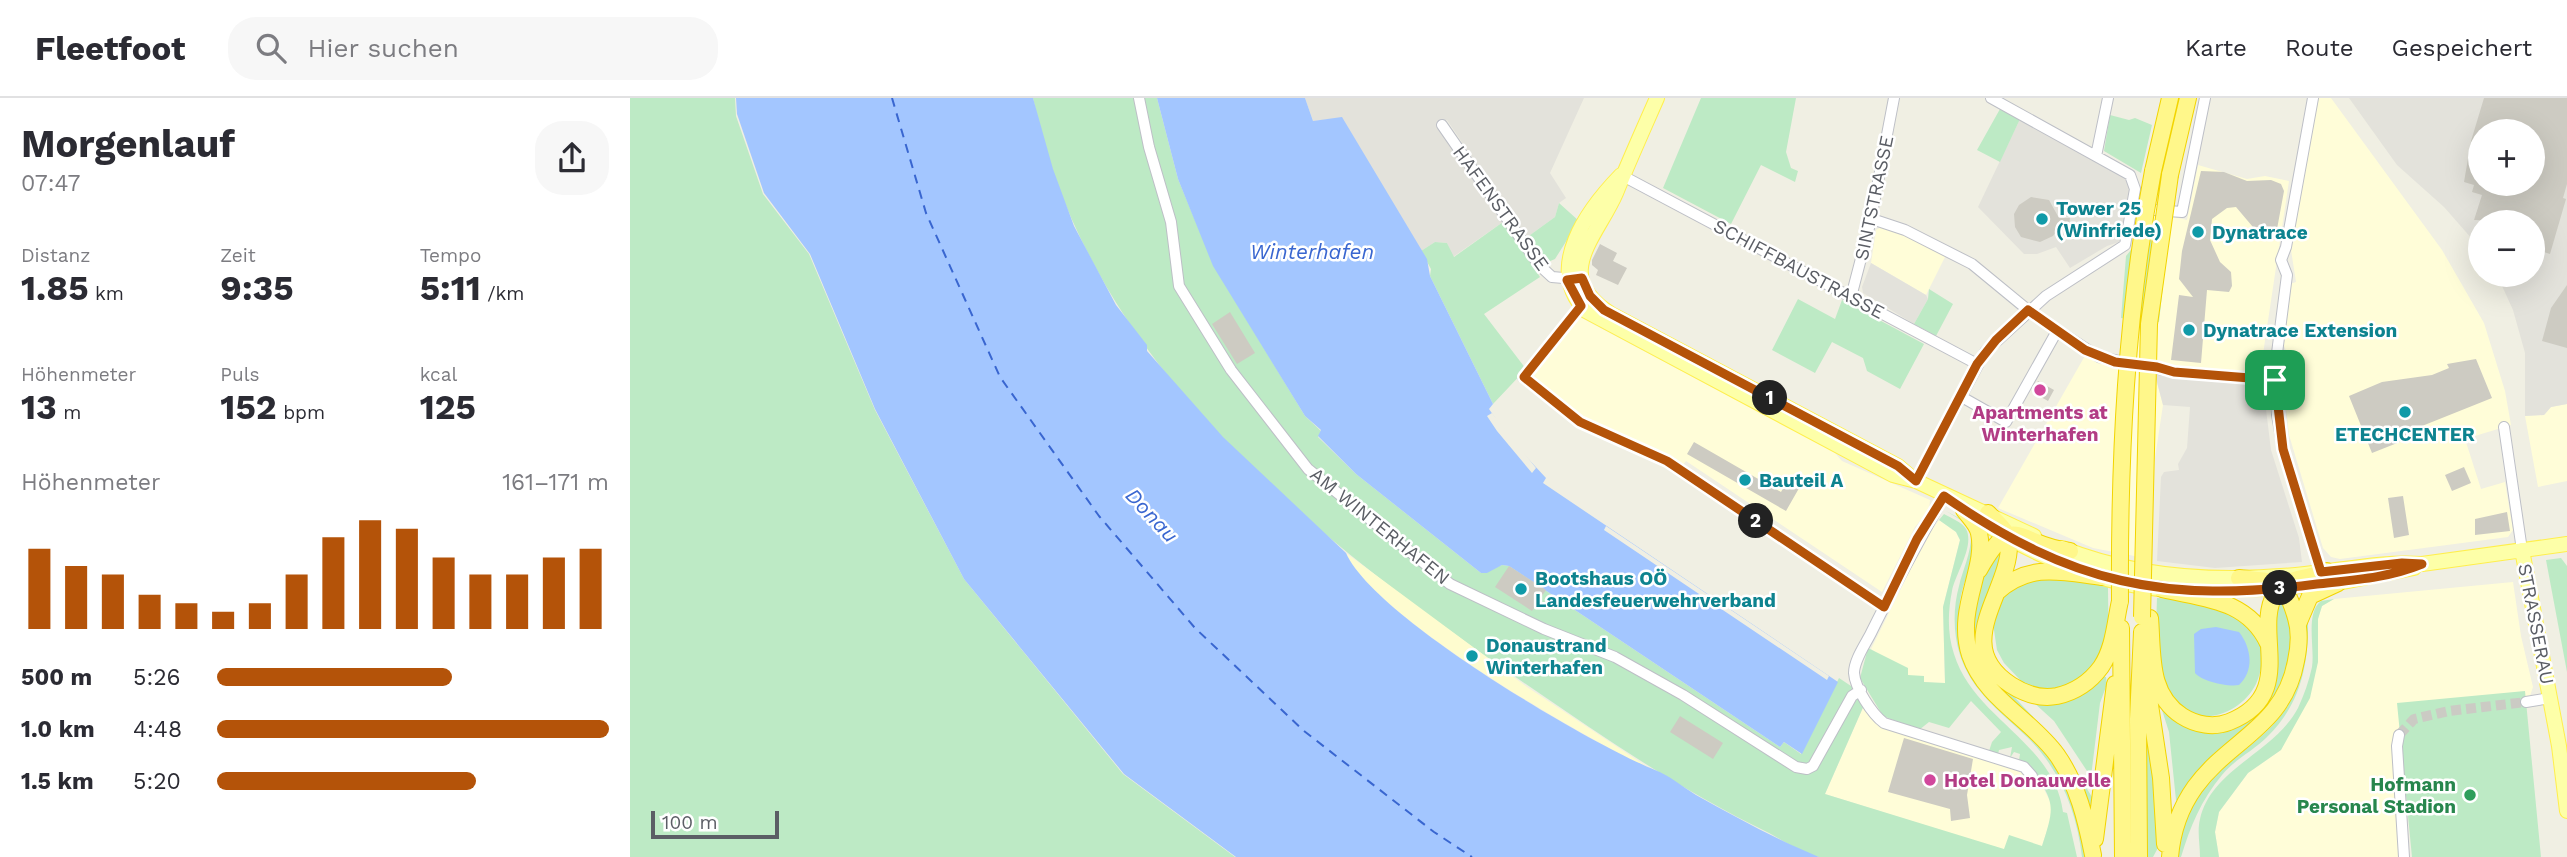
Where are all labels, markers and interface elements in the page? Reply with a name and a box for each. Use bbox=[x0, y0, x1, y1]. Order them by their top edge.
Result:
search box bbox=[228, 17, 718, 80]
text: Fleetfoot bbox=[35, 29, 186, 68]
icon: search bbox=[252, 29, 290, 67]
text: Hier suchen bbox=[308, 33, 459, 63]
text: Karte bbox=[2185, 34, 2247, 62]
text: Route bbox=[2285, 34, 2354, 62]
text: Gespeichert bbox=[2392, 34, 2532, 62]
map controls bbox=[2468, 119, 2545, 287]
button: + bbox=[2468, 119, 2545, 196]
button: share bbox=[535, 121, 609, 195]
text: Morgenlauf bbox=[21, 122, 235, 166]
street label: SINTSTRASSE bbox=[1850, 133, 1898, 263]
street label: HAFENSTRASSE bbox=[1448, 141, 1554, 275]
text: 07:47 bbox=[21, 170, 80, 197]
place label: Tower 25 (Winfriede) bbox=[2056, 197, 2162, 242]
button: − bbox=[2468, 210, 2545, 287]
marker: Tower 25 (Winfriede) bbox=[2034, 211, 2050, 227]
street label: SCHIFFBAUSTRASSE bbox=[1710, 214, 1888, 324]
place label: Dynatrace bbox=[2212, 221, 2308, 244]
marker: Dynatrace bbox=[2190, 224, 2206, 240]
water label: Winterhafen bbox=[1250, 239, 1374, 264]
text: Distanz bbox=[21, 244, 90, 267]
text: Zeit bbox=[220, 244, 256, 267]
text: Tempo bbox=[420, 244, 481, 267]
text: 1.85 bbox=[21, 267, 89, 309]
text: 9:35 bbox=[220, 267, 294, 309]
text: 5:11 bbox=[420, 267, 481, 309]
text: km bbox=[89, 282, 124, 305]
text: /km bbox=[481, 282, 524, 305]
place label: Dynatrace Extension bbox=[2203, 319, 2397, 342]
marker: Dynatrace Extension bbox=[2181, 322, 2197, 338]
pin bbox=[2245, 350, 2305, 410]
icon: arrive bbox=[2256, 361, 2294, 399]
text: Höhenmeter bbox=[21, 363, 136, 386]
text: Puls bbox=[220, 363, 259, 386]
text: kcal bbox=[420, 363, 457, 386]
pin: 1 bbox=[1752, 380, 1788, 416]
marker: Apartments at Winterhafen bbox=[2032, 382, 2048, 398]
text: 13 bbox=[21, 386, 57, 428]
text: 152 bbox=[220, 386, 277, 428]
text: 125 bbox=[420, 386, 476, 428]
text: 1 bbox=[1765, 386, 1774, 409]
text: m bbox=[57, 401, 81, 424]
text: bpm bbox=[277, 401, 325, 424]
place label: Apartments at Winterhafen bbox=[1972, 401, 2108, 446]
marker: ETECHCENTER bbox=[2397, 404, 2413, 420]
place label: ETECHCENTER bbox=[2335, 423, 2475, 446]
street label: AM WINTERHAFEN bbox=[1306, 463, 1454, 589]
text: Höhenmeter bbox=[21, 469, 160, 496]
text: 161–171 m bbox=[502, 469, 609, 496]
place label: Bauteil A bbox=[1759, 469, 1844, 492]
marker: Bauteil A bbox=[1737, 472, 1753, 488]
water label: Donau bbox=[1121, 483, 1183, 547]
pin: 2 bbox=[1738, 504, 1774, 538]
text: 2 bbox=[1750, 509, 1761, 532]
street label: STRASSERAU bbox=[2513, 562, 2559, 686]
place label: Bootshaus OÖ Landesfeuerwehrverband bbox=[1535, 567, 1776, 612]
pin: 3 bbox=[2262, 570, 2298, 606]
text: 3 bbox=[2274, 576, 2285, 599]
marker: Bootshaus OÖ Landesfeuerwehrverband bbox=[1513, 581, 1529, 597]
place label: Donaustrand Winterhafen bbox=[1486, 634, 1607, 679]
marker: Donaustrand Winterhafen bbox=[1464, 648, 1480, 664]
text: 500 m bbox=[21, 664, 92, 691]
text: 5:26 bbox=[133, 664, 181, 691]
text: 1.0 km bbox=[21, 716, 95, 743]
text: 4:48 bbox=[133, 716, 182, 743]
text: 1.5 km bbox=[21, 768, 94, 795]
text: 5:20 bbox=[133, 768, 181, 795]
place label: Hotel Donauwelle bbox=[1944, 769, 2111, 792]
marker: Hotel Donauwelle bbox=[1922, 772, 1938, 788]
place label: Hofmann Personal Stadion bbox=[2297, 773, 2456, 818]
marker: Hofmann Personal Stadion bbox=[2462, 787, 2478, 803]
scale bar bbox=[651, 808, 779, 840]
text: 100 m bbox=[662, 811, 718, 834]

